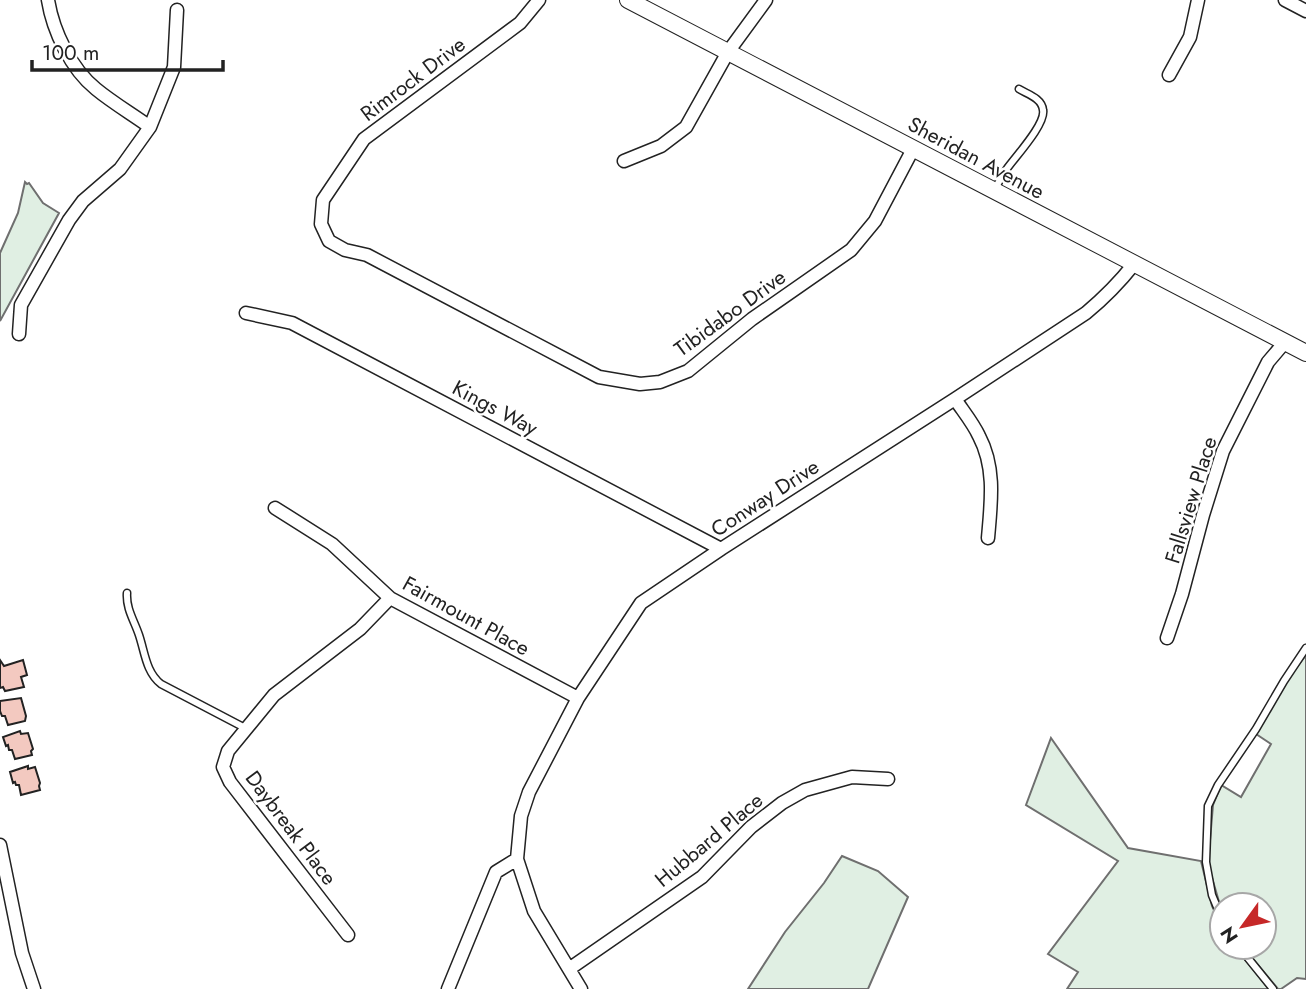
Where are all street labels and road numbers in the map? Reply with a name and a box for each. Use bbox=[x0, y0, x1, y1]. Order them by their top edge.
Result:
street label: Rimrock Drive bbox=[354, 30, 472, 128]
street label: Sheridan Avenue bbox=[902, 109, 1050, 207]
street label: Tibidabo Drive bbox=[668, 262, 792, 364]
street label: Kings Way bbox=[447, 373, 544, 443]
street label: Fallsview Place bbox=[1157, 433, 1225, 567]
street label: Conway Drive bbox=[705, 452, 825, 544]
street label: Fairmount Place bbox=[397, 569, 535, 663]
street label: Daybreak Place bbox=[238, 765, 344, 892]
street label: Hubbard Place bbox=[648, 786, 770, 894]

